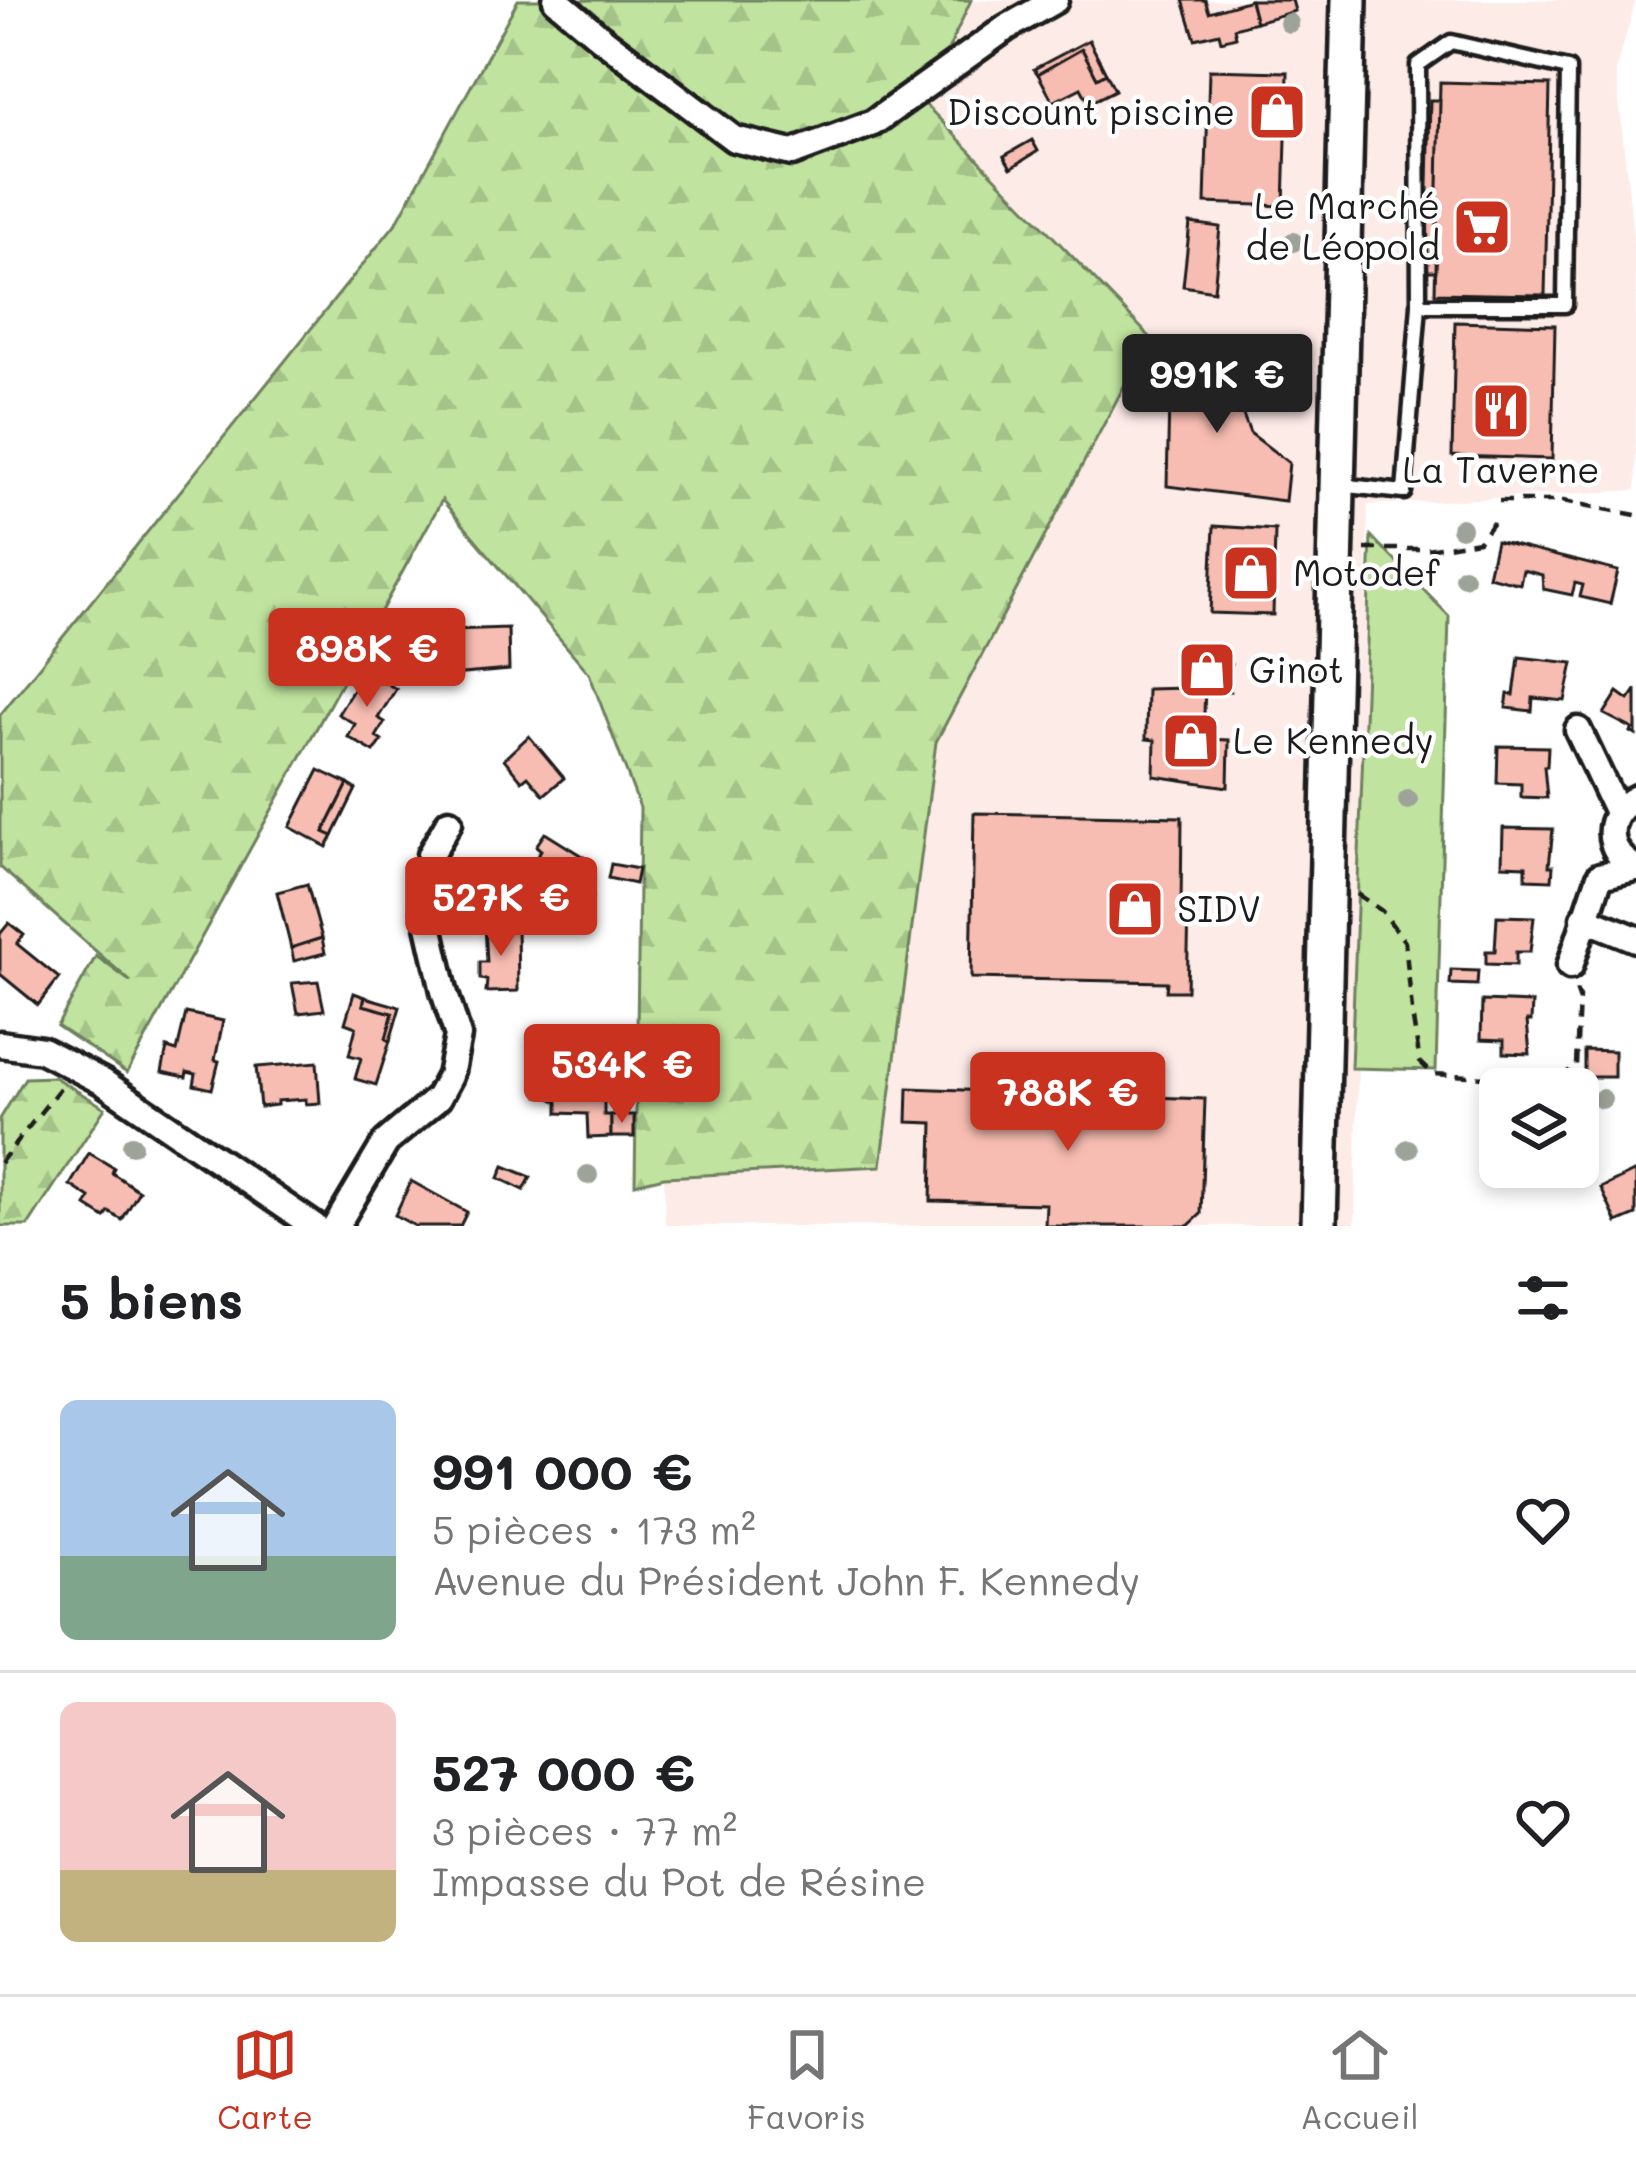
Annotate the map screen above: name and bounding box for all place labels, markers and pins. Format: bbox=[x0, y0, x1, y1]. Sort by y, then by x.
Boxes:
shop icon: Discount piscine bbox=[1246, 81, 1308, 143]
place label: Discount piscine bbox=[947, 87, 1235, 134]
place label: Le Marché de Léopold bbox=[1245, 181, 1440, 269]
supermarket icon: Le Marché de Léopold bbox=[1451, 196, 1513, 258]
pin: 991K € bbox=[1119, 334, 1315, 436]
restaurant icon: La Taverne bbox=[1470, 380, 1532, 442]
place label: La Taverne bbox=[1403, 445, 1600, 492]
shop icon: Motodef bbox=[1220, 542, 1282, 604]
place label: Motodef bbox=[1293, 548, 1440, 595]
pin: 898K € bbox=[269, 608, 465, 710]
shop icon: Ginot bbox=[1176, 639, 1238, 701]
place label: Ginot bbox=[1249, 645, 1344, 692]
shop icon: Le Kennedy bbox=[1160, 710, 1222, 772]
place label: Le Kennedy bbox=[1233, 716, 1434, 764]
pin: 527K € bbox=[403, 857, 599, 959]
shop icon: SIDV bbox=[1104, 878, 1166, 940]
place label: SIDV bbox=[1177, 884, 1261, 931]
pin: 534K € bbox=[524, 1024, 720, 1126]
pin: 788K € bbox=[970, 1052, 1166, 1154]

